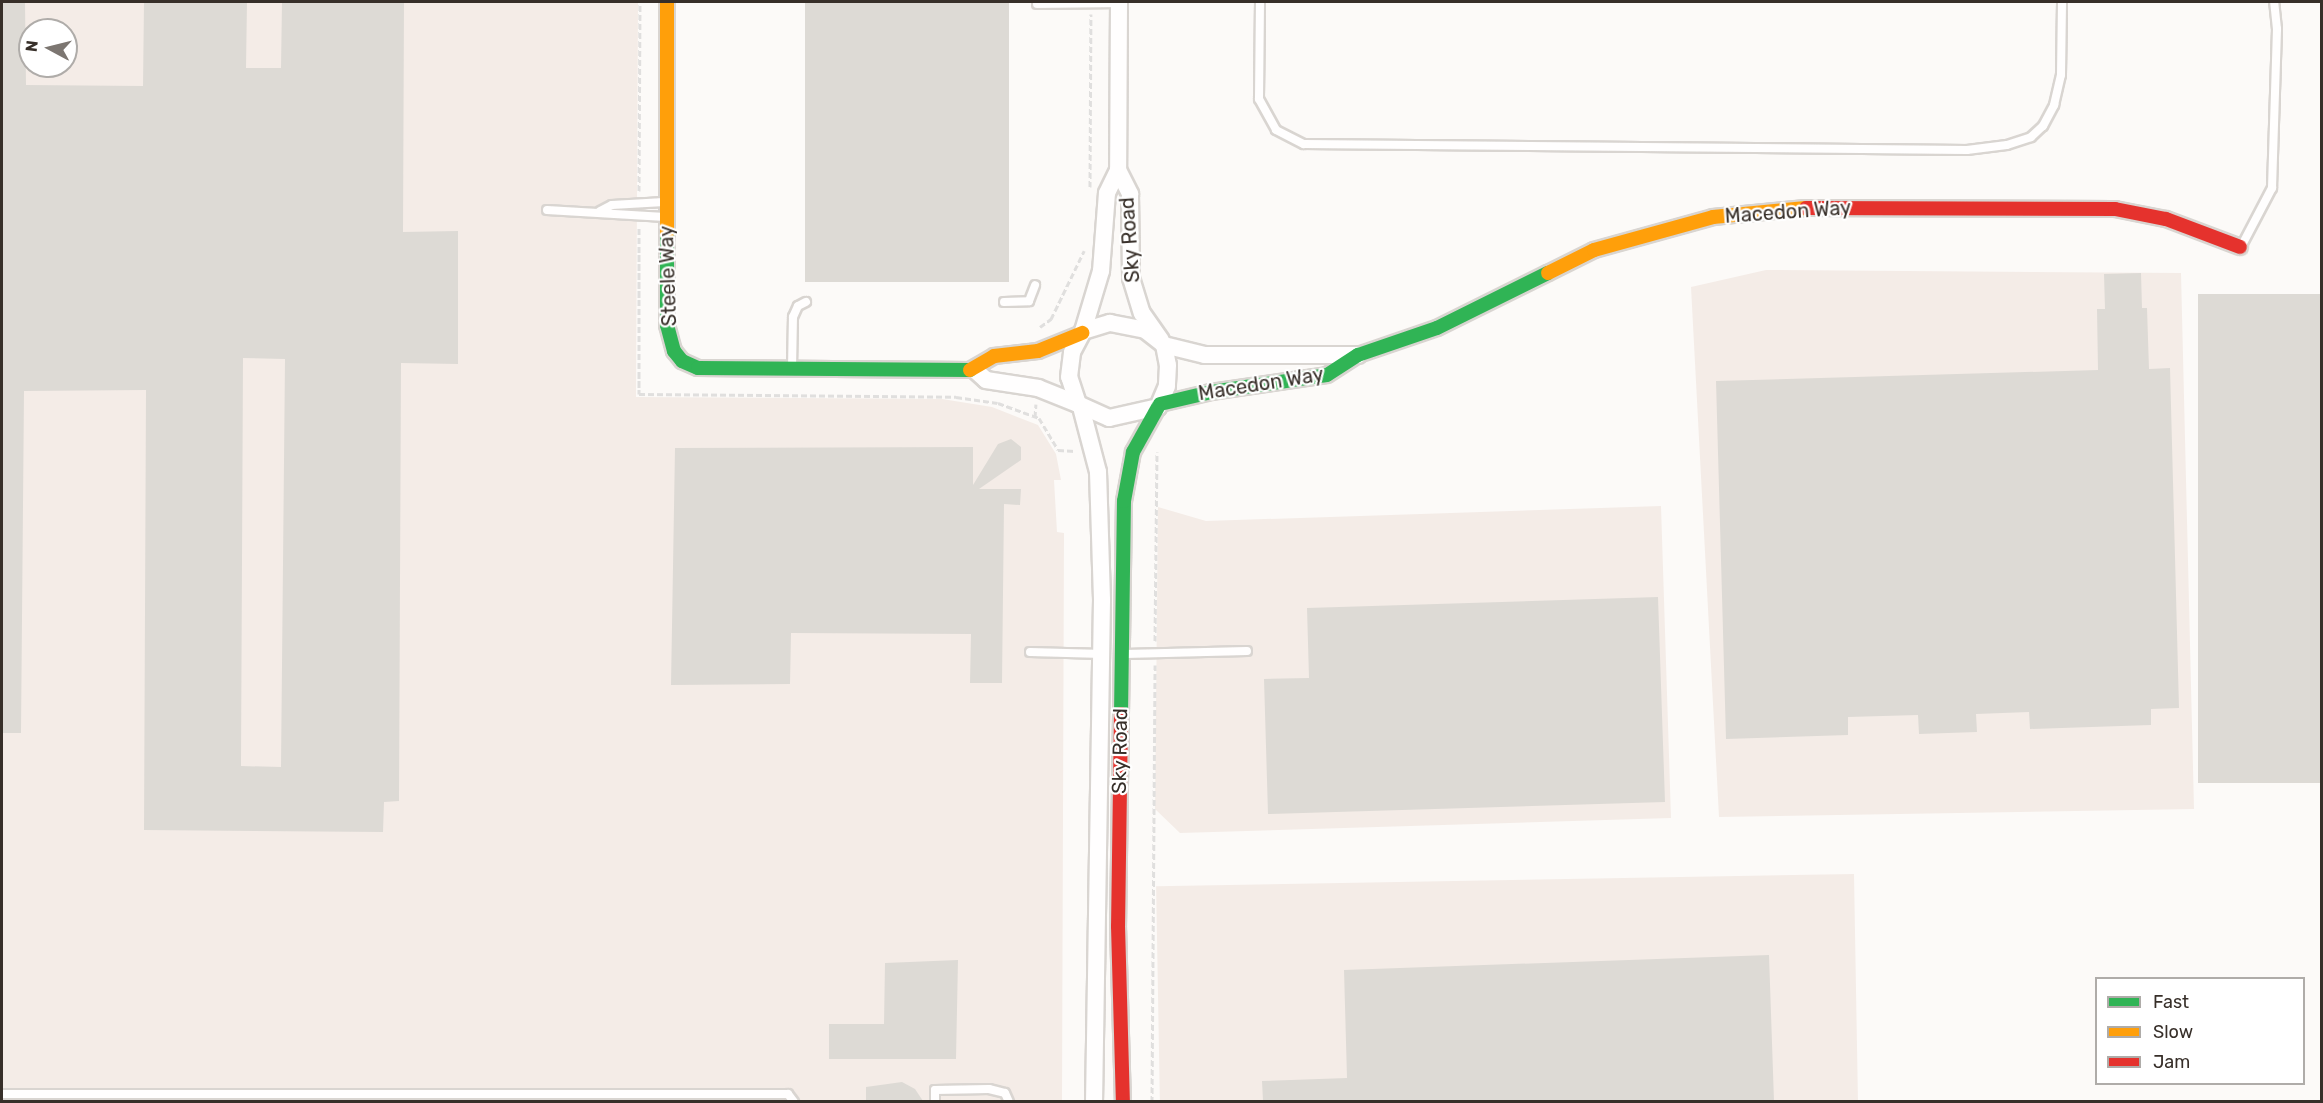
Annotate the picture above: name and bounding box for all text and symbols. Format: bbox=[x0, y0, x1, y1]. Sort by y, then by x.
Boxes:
north arrow bbox=[18, 18, 78, 78]
text: N bbox=[21, 39, 42, 53]
street label: Sky Road bbox=[1115, 196, 1145, 284]
street label: Macedon Way bbox=[1724, 196, 1852, 228]
street label: Steele Way bbox=[654, 225, 682, 327]
street label: Macedon Way bbox=[1196, 362, 1326, 406]
street label: Sky Road bbox=[1107, 708, 1133, 794]
legend bbox=[2095, 977, 2305, 1085]
text: Fast bbox=[2153, 991, 2189, 1013]
text: Slow bbox=[2153, 1021, 2193, 1043]
text: Jam bbox=[2153, 1051, 2190, 1073]

